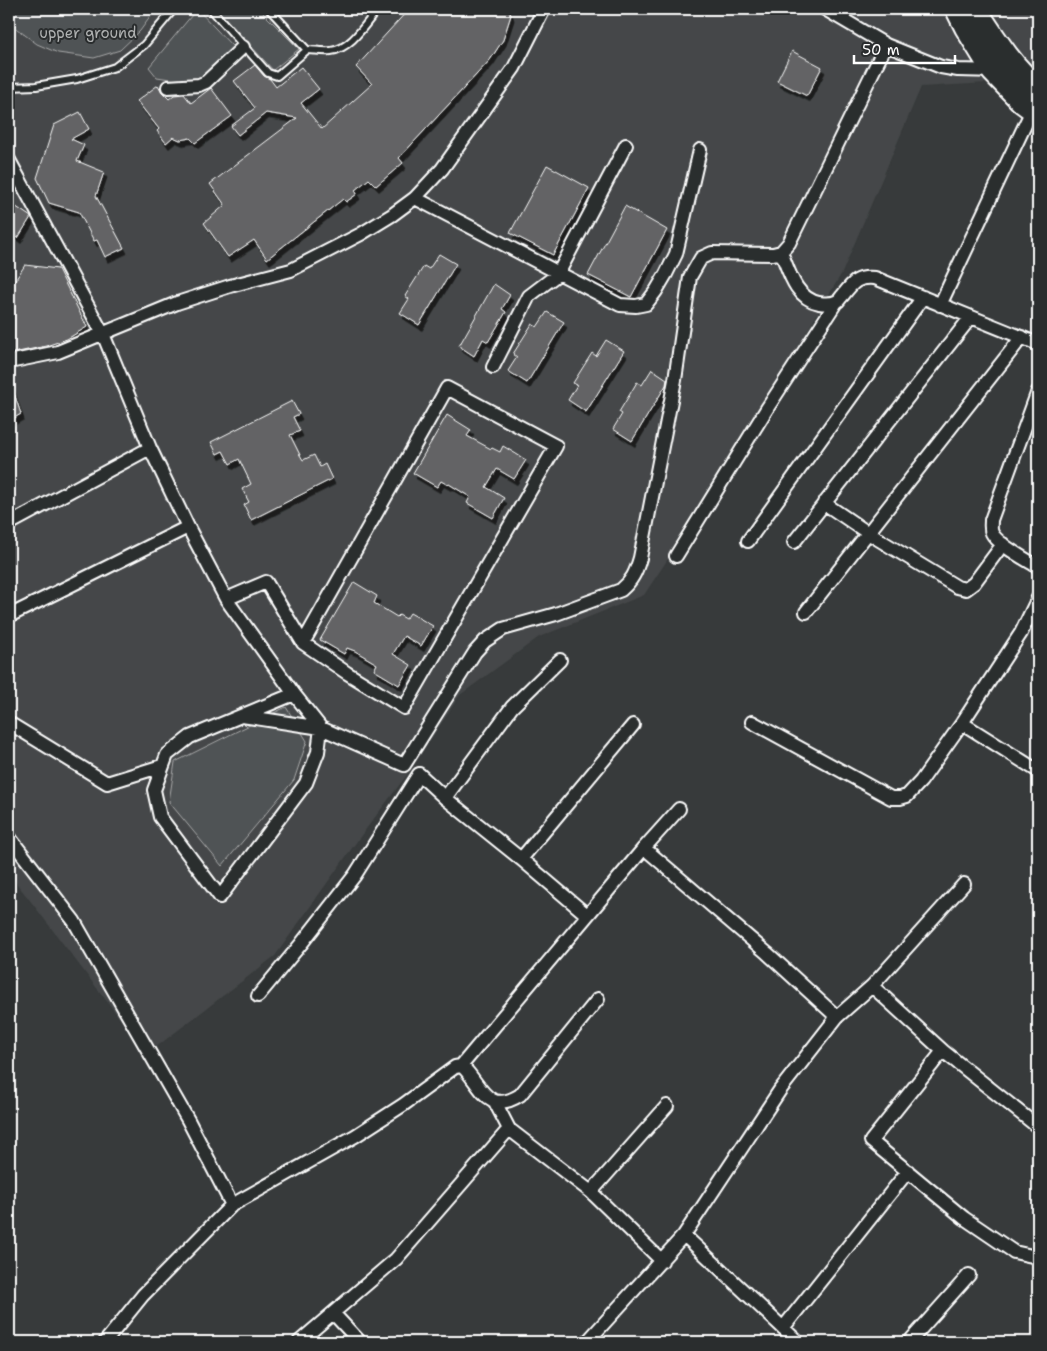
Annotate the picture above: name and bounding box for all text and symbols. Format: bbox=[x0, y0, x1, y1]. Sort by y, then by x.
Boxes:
park label: upper ground bbox=[39, 23, 137, 43]
scale bar bbox=[854, 32, 956, 64]
text: 50 m bbox=[862, 40, 900, 60]

